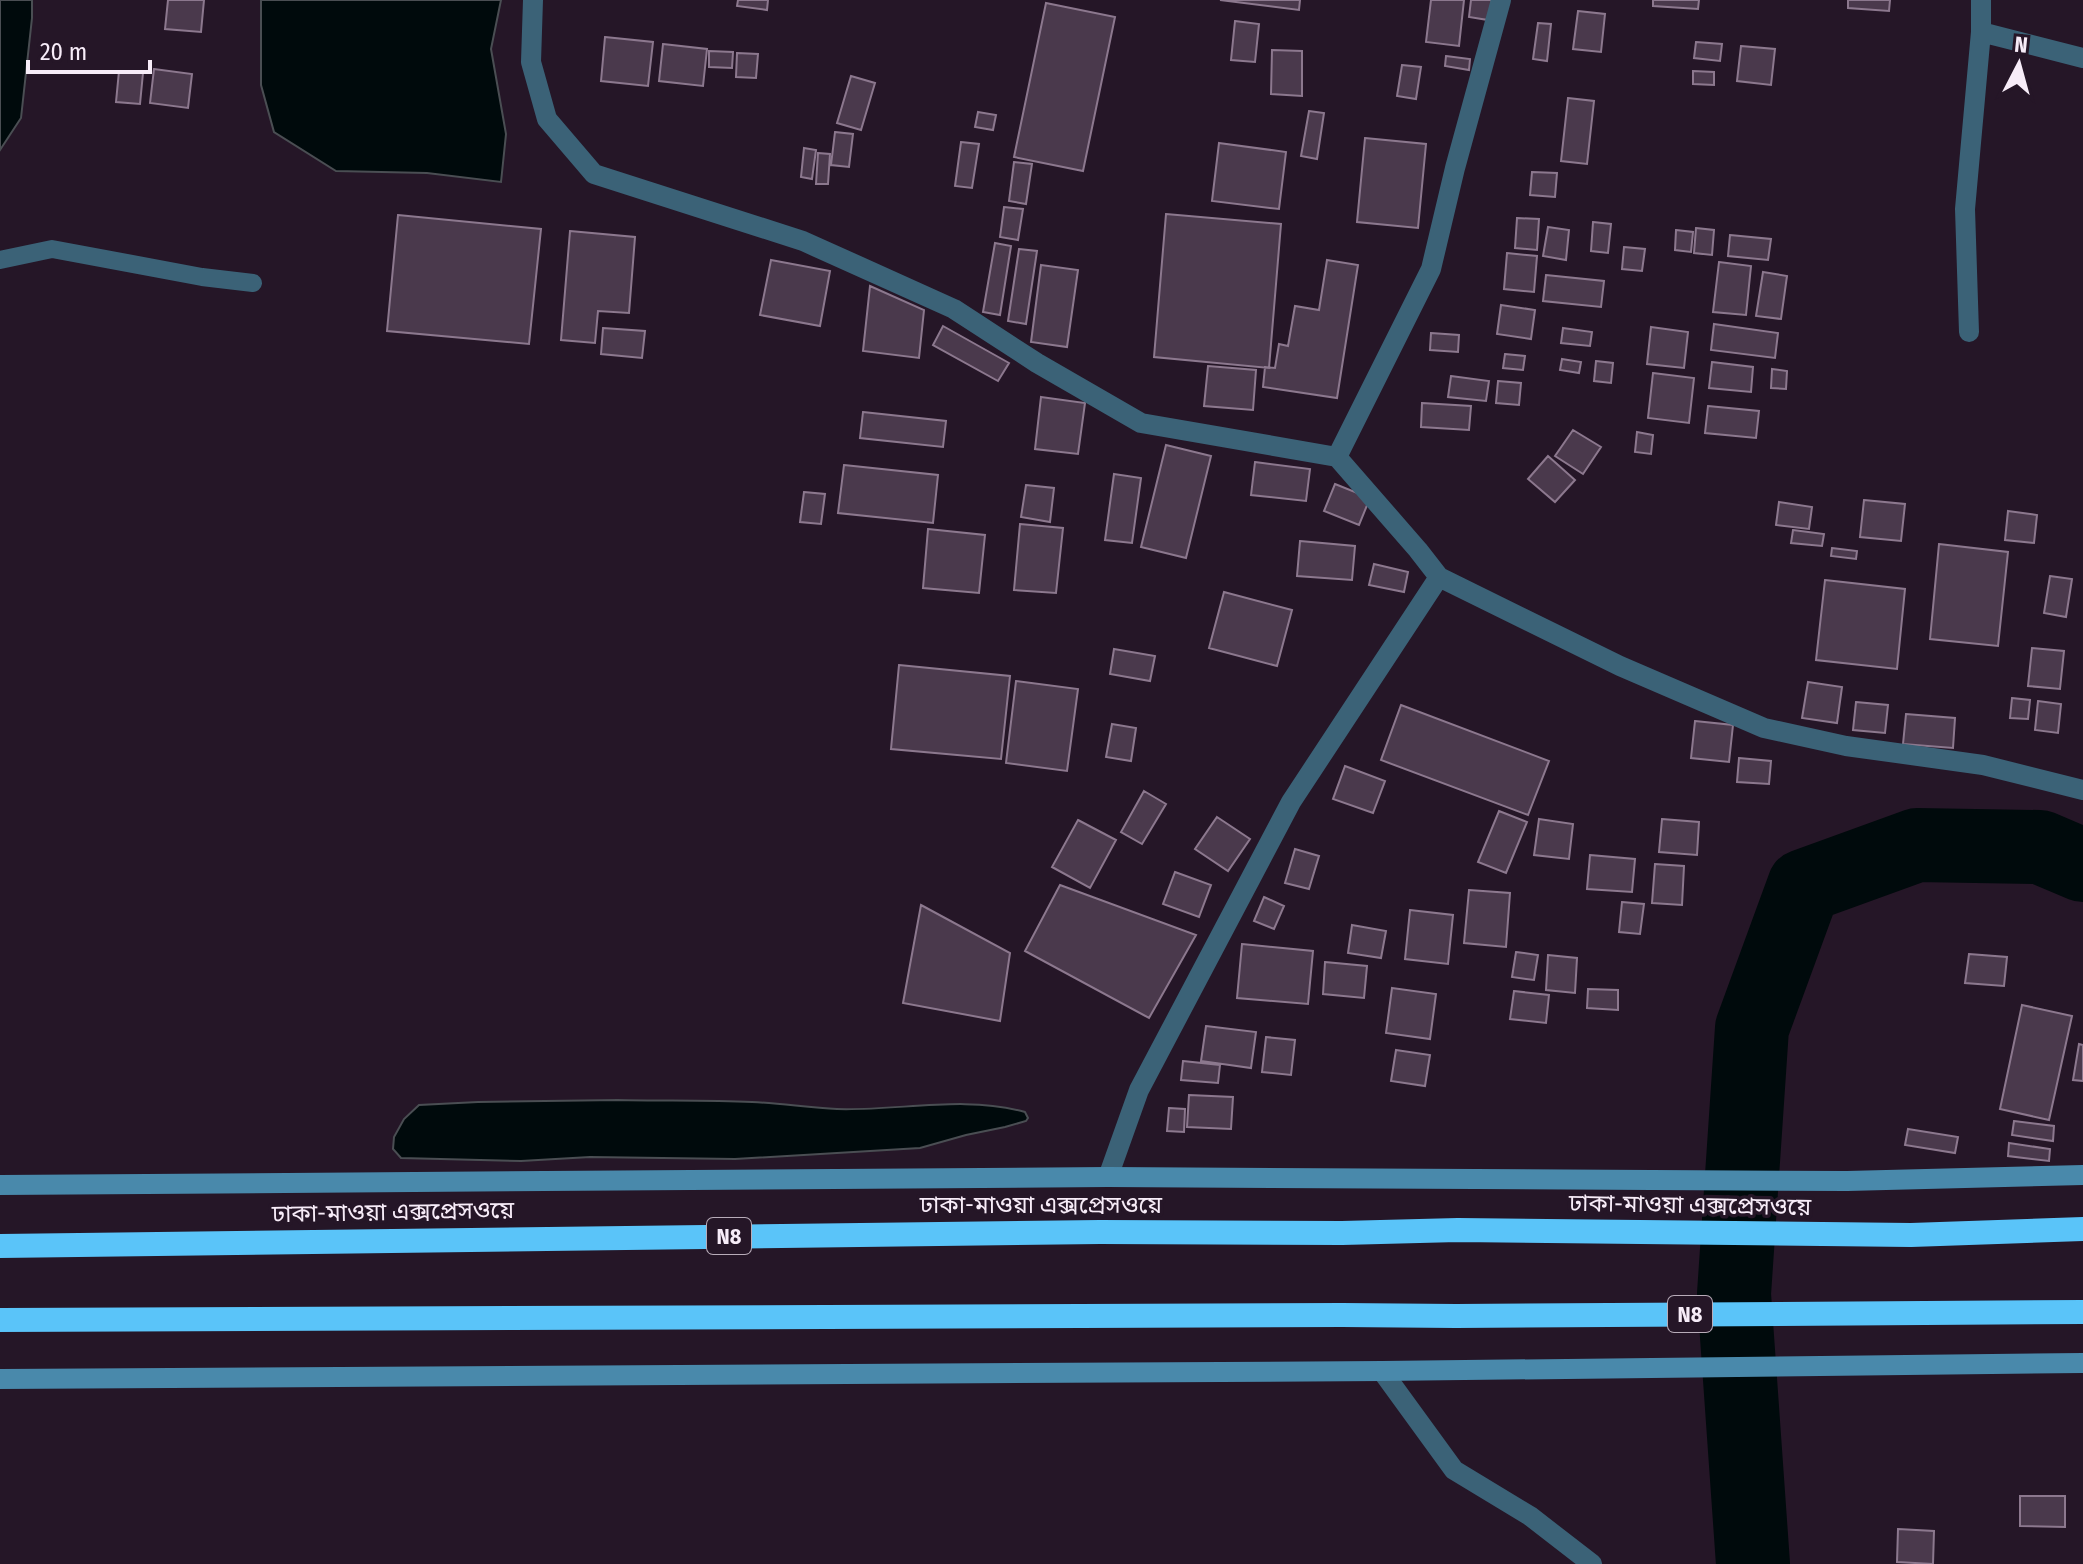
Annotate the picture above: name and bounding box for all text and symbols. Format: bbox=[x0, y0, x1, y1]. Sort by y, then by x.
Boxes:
scale bar bbox=[28, 24, 150, 74]
north arrow bbox=[1979, 24, 2059, 104]
text: N bbox=[2013, 30, 2029, 59]
text: 20 m bbox=[40, 38, 87, 66]
street label: ঢাকা-মাওয়া এক্সপ্রেসওয়ে bbox=[1568, 1189, 1812, 1221]
street label: ঢাকা-মাওয়া এক্সপ্রেসওয়ে bbox=[919, 1191, 1163, 1219]
street label: ঢাকা-মাওয়া এক্সপ্রেসওয়ে bbox=[271, 1196, 515, 1228]
road number: N8 bbox=[707, 1218, 751, 1254]
road number: N8 bbox=[1668, 1296, 1712, 1332]

